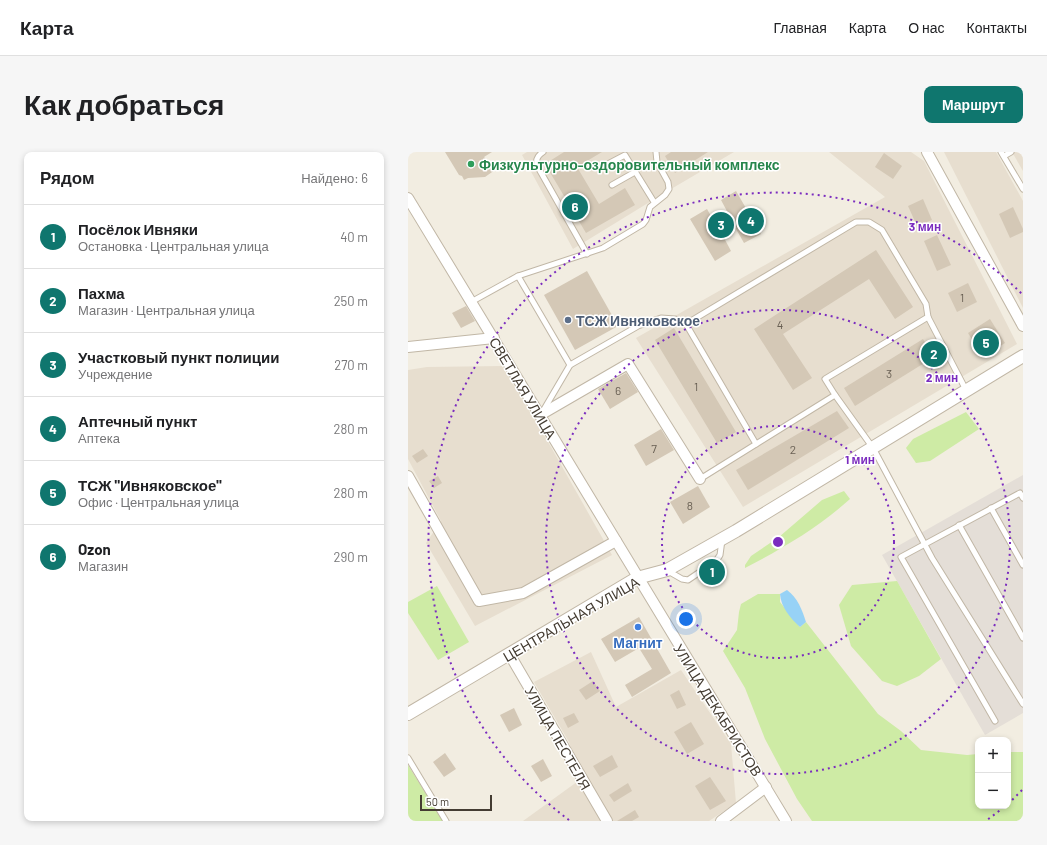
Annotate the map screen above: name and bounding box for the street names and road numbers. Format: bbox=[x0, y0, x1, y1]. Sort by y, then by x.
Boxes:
street label: СВЕТЛАЯ УЛИЦА bbox=[486, 334, 560, 443]
street label: ЦЕНТРАЛЬНАЯ УЛИЦА bbox=[500, 573, 643, 665]
street label: УЛИЦА ДЕКАБРИСТОВ bbox=[670, 641, 766, 779]
street label: УЛИЦА ПЕСТЕЛЯ bbox=[522, 683, 594, 793]

